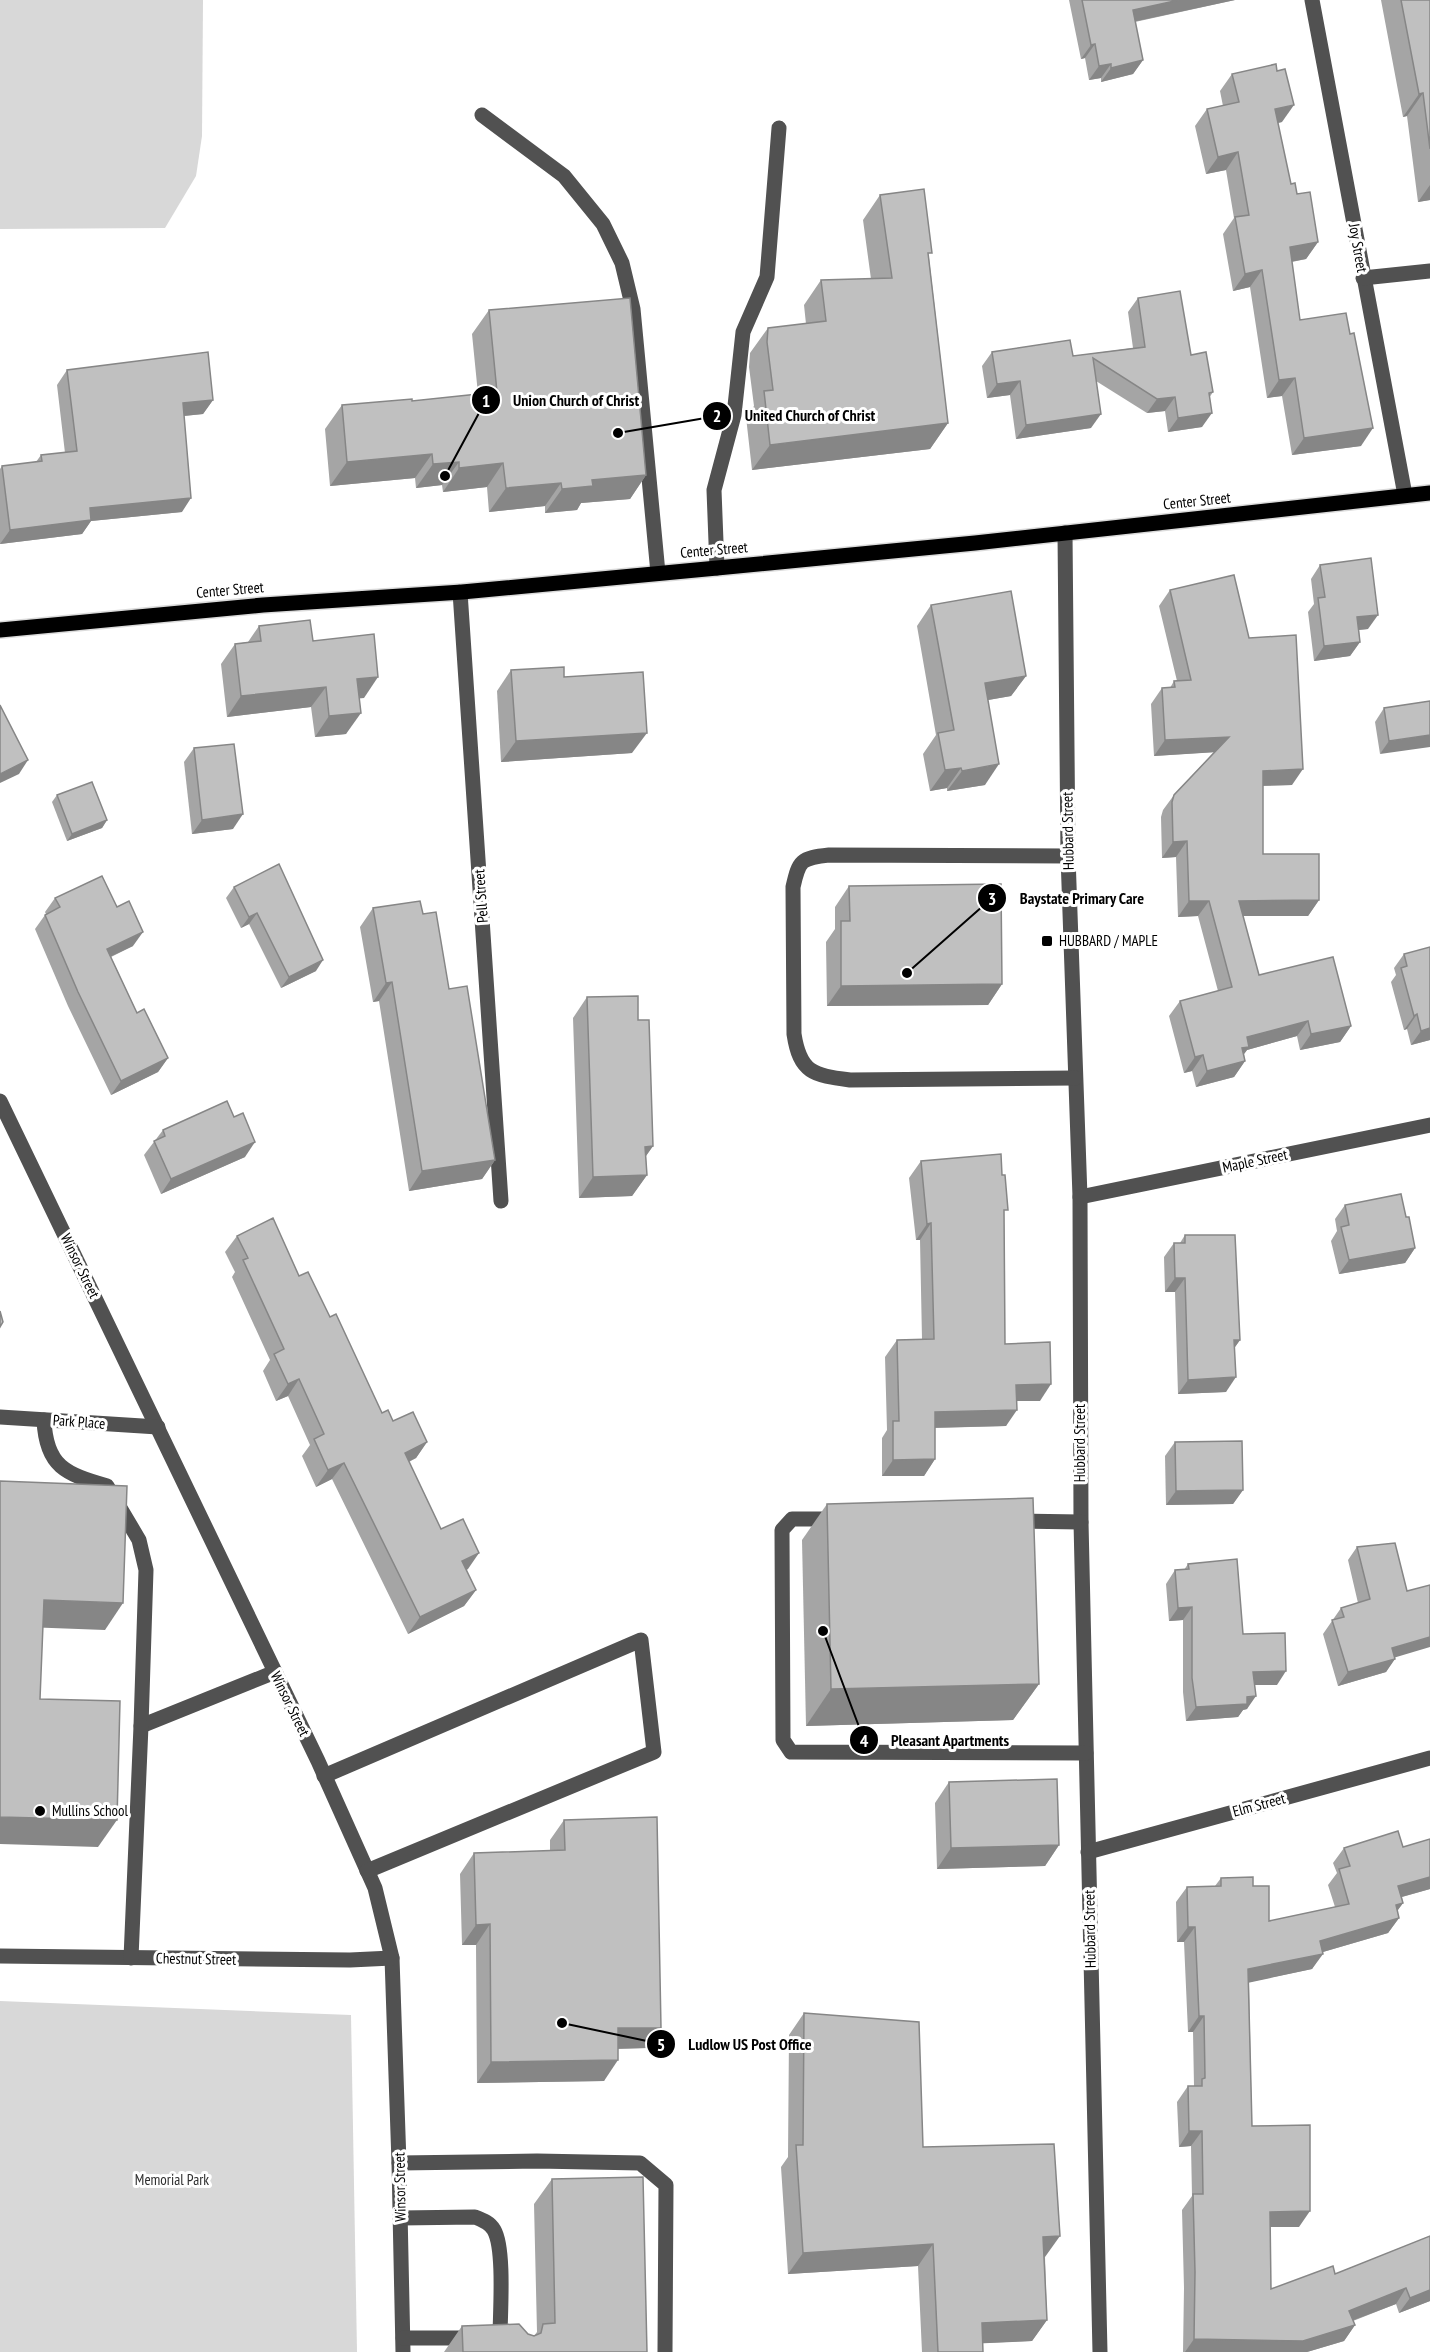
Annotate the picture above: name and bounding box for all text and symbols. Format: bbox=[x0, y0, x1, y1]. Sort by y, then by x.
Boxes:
street label: Joy Street bbox=[1345, 221, 1372, 274]
callout: Union Church of Christ bbox=[471, 383, 652, 417]
text: 1 bbox=[482, 389, 490, 412]
text: Union Church of Christ bbox=[513, 390, 639, 410]
callout: United Church of Christ bbox=[702, 399, 887, 433]
text: 2 bbox=[713, 404, 721, 427]
text: United Church of Christ bbox=[745, 405, 876, 425]
street label: Center Street bbox=[1162, 488, 1232, 513]
street label: Center Street bbox=[679, 537, 749, 562]
street label: Center Street bbox=[195, 577, 265, 602]
street label: Hubbard Street bbox=[1057, 792, 1078, 870]
street label: Pell Street bbox=[469, 869, 492, 924]
callout: Baystate Primary Care bbox=[977, 881, 1156, 915]
text: 3 bbox=[988, 887, 996, 910]
text: Baystate Primary Care bbox=[1020, 888, 1144, 908]
place label: HUBBARD / MAPLE bbox=[1059, 931, 1158, 950]
marker: HUBBARD / MAPLE bbox=[1040, 934, 1054, 948]
street label: Maple Street bbox=[1221, 1144, 1289, 1177]
street label: Winsor Street bbox=[57, 1230, 104, 1301]
street label: Hubbard Street bbox=[1070, 1404, 1089, 1482]
street label: Park Place bbox=[52, 1410, 106, 1433]
street label: Winsor Street bbox=[267, 1668, 314, 1739]
callout: Pleasant Apartments bbox=[849, 1723, 1022, 1757]
text: 4 bbox=[860, 1729, 869, 1752]
text: Pleasant Apartments bbox=[891, 1730, 1009, 1750]
street label: Elm Street bbox=[1230, 1788, 1287, 1821]
place label: Mullins School bbox=[52, 1801, 128, 1820]
marker: Mullins School bbox=[33, 1804, 47, 1818]
street label: Hubbard Street bbox=[1079, 1890, 1100, 1968]
street label: Chestnut Street bbox=[156, 1948, 236, 1969]
callout: Ludlow US Post Office bbox=[646, 2027, 824, 2061]
text: 5 bbox=[657, 2033, 665, 2056]
text: Ludlow US Post Office bbox=[688, 2034, 812, 2054]
street label: Winsor Street bbox=[389, 2152, 410, 2222]
park label: Memorial Park bbox=[135, 2170, 209, 2189]

